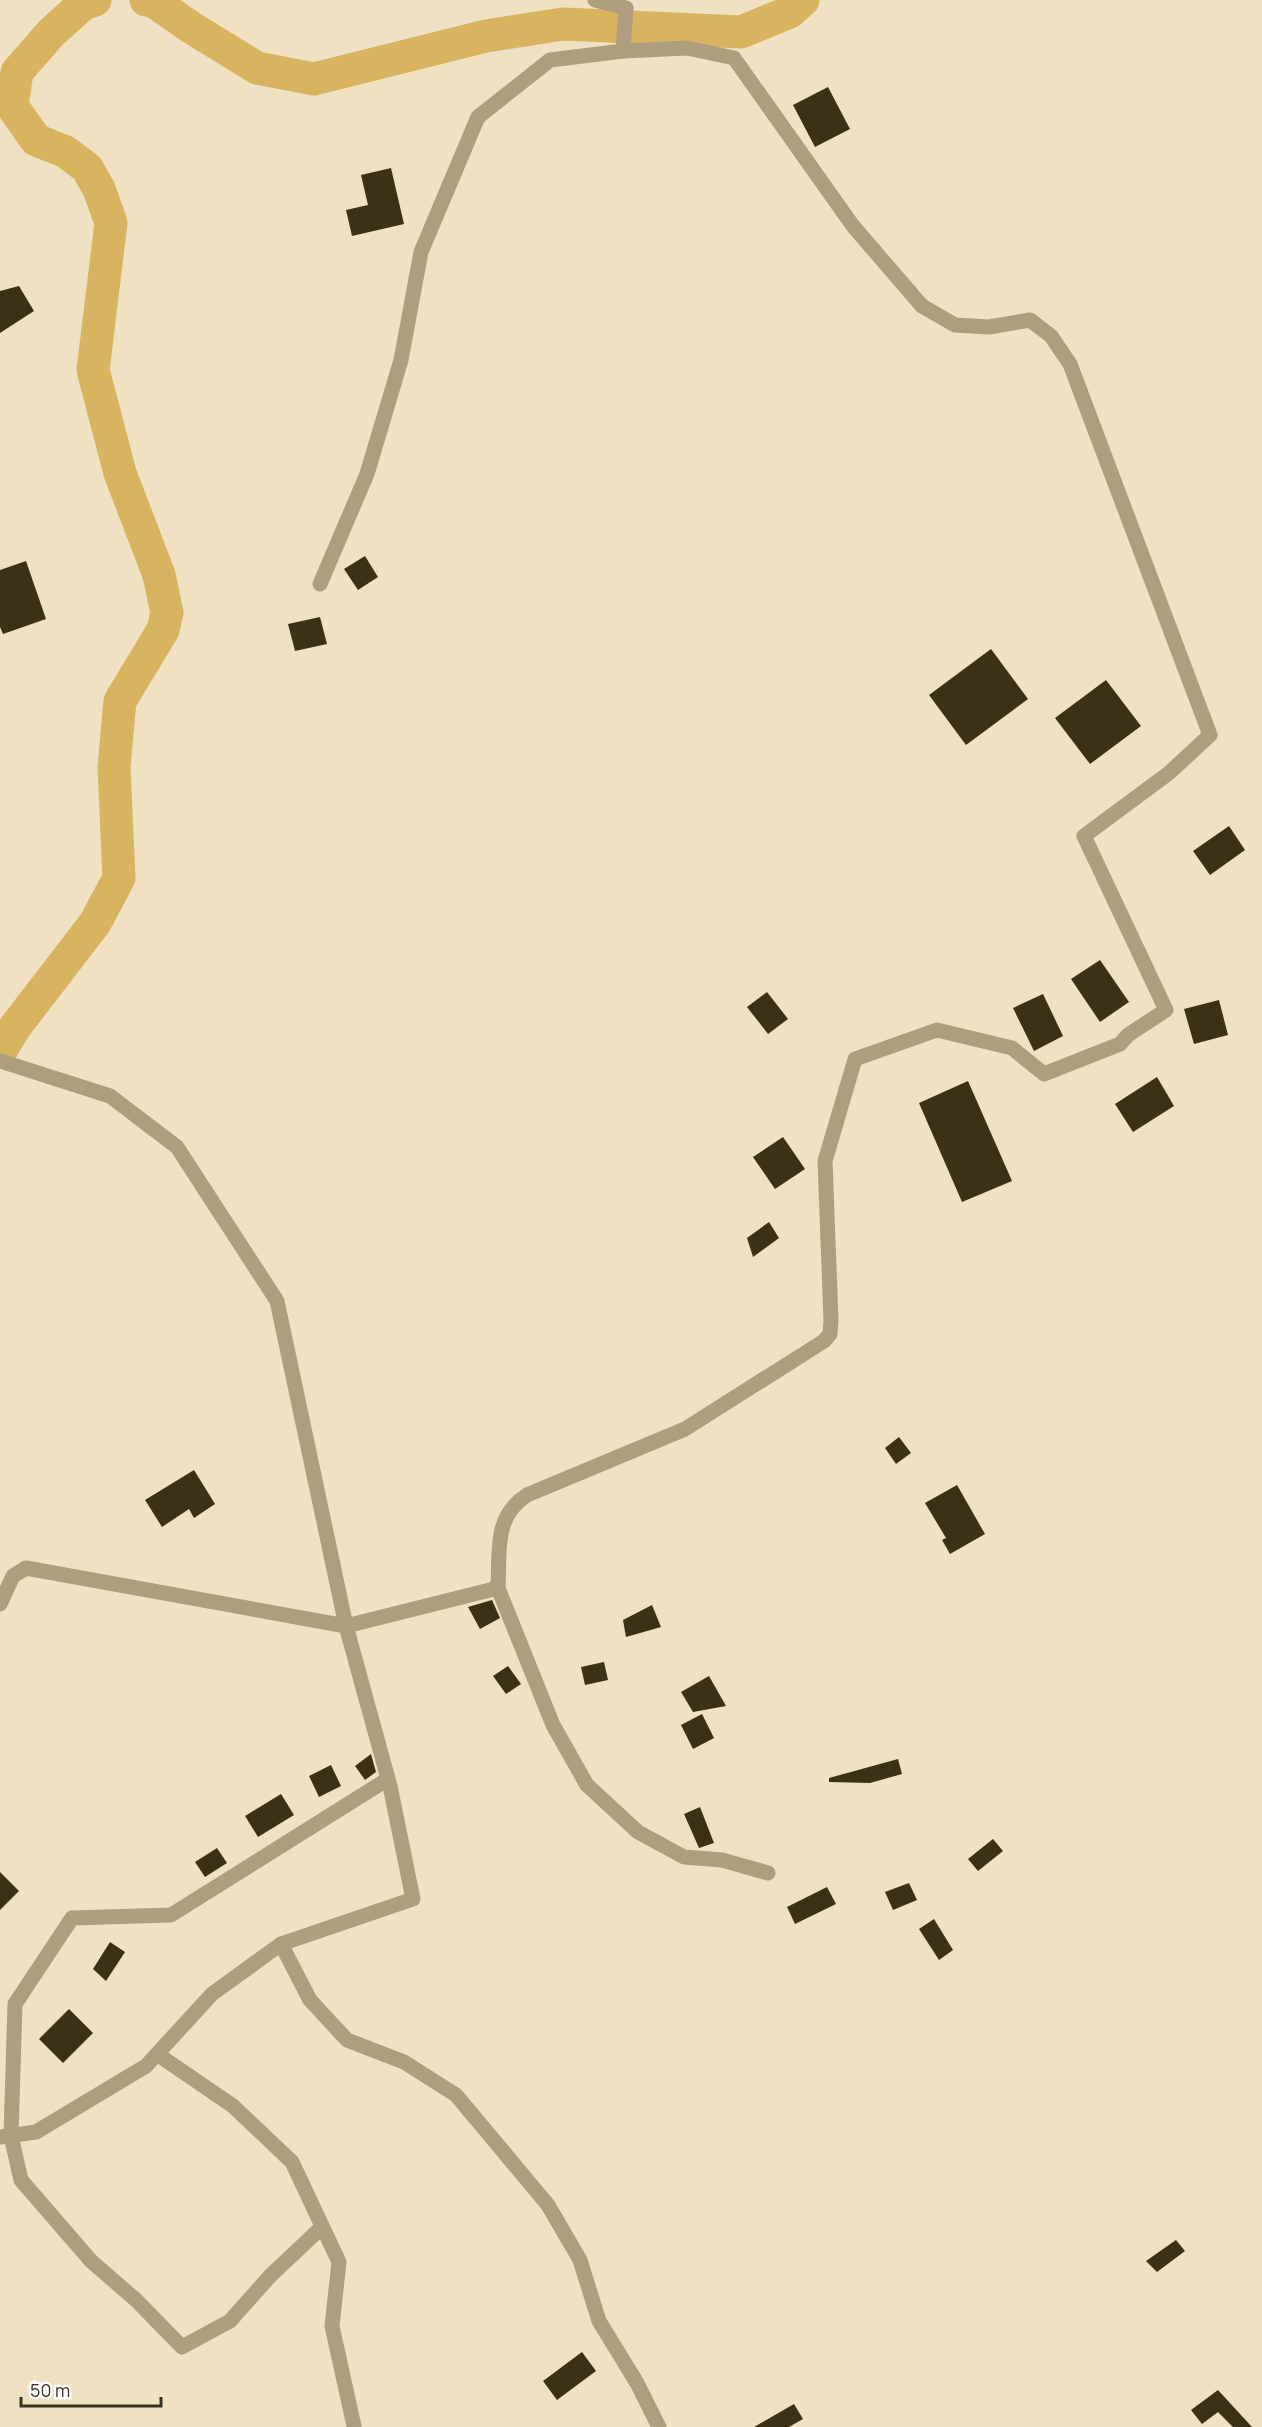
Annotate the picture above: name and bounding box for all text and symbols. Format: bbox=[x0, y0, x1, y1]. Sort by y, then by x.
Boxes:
scale bar bbox=[21, 2370, 160, 2408]
text: 50 m bbox=[30, 2378, 70, 2402]

